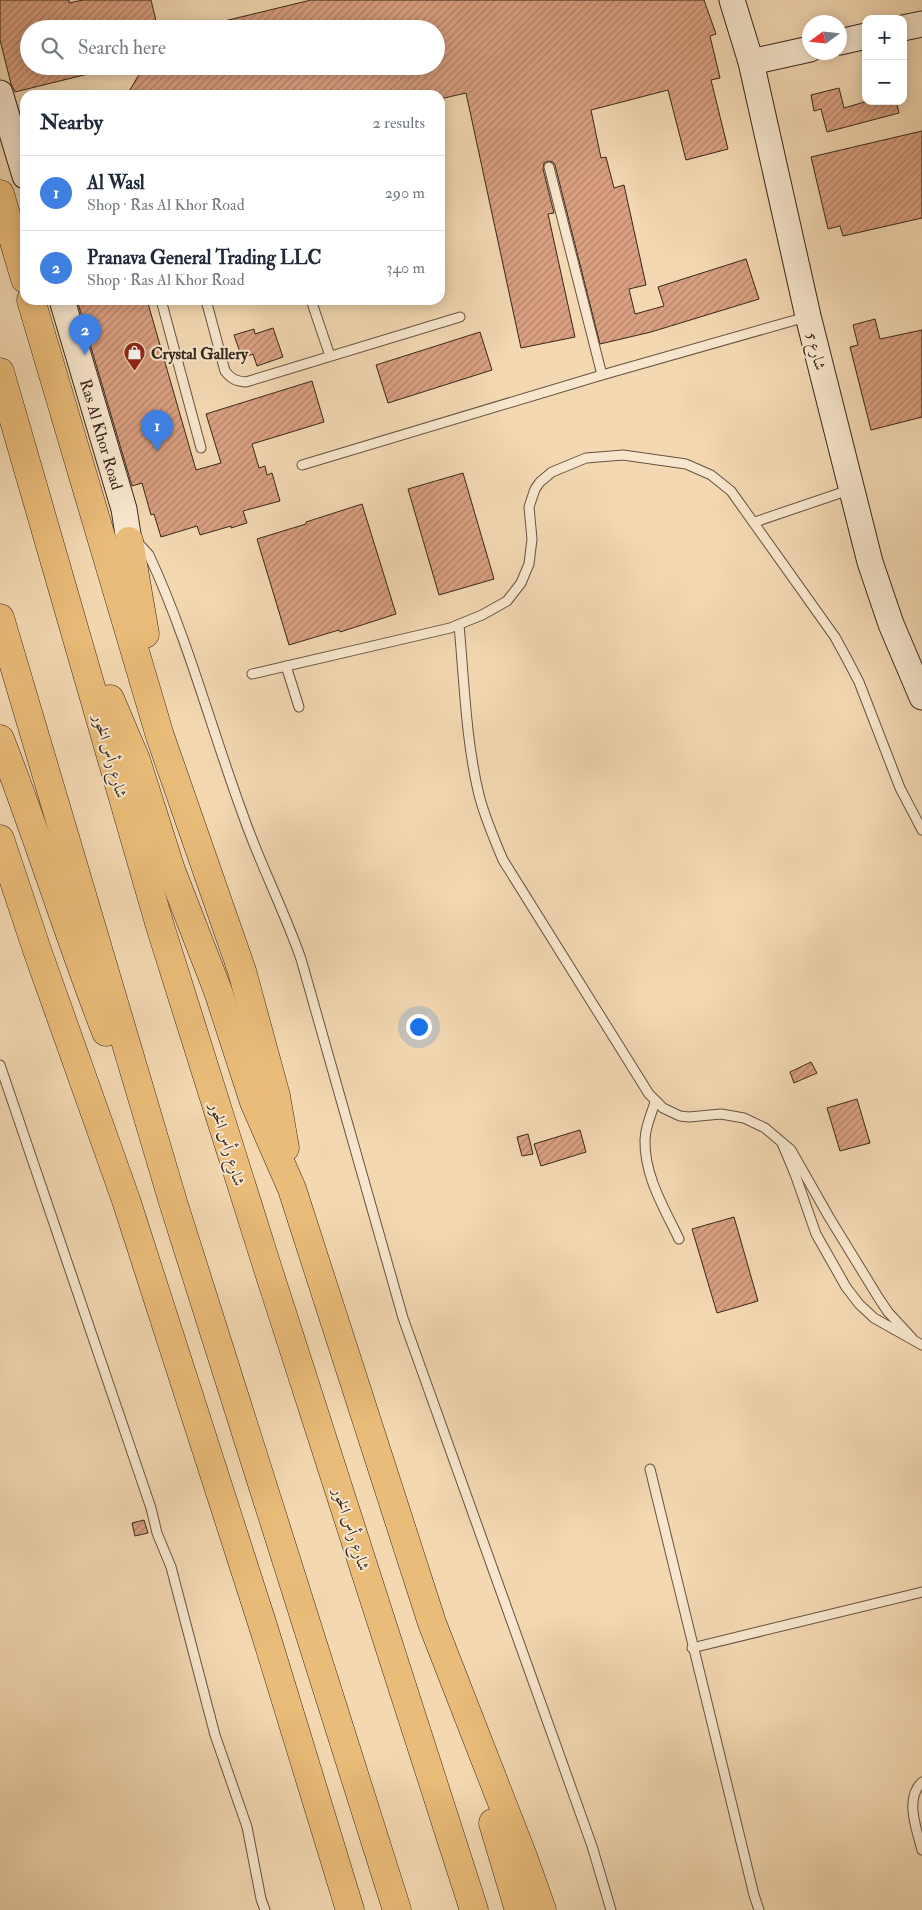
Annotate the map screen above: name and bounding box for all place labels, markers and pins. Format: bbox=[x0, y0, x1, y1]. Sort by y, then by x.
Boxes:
pin: 2 bbox=[69, 314, 101, 355]
shop icon: Crystal Gallery bbox=[123, 341, 147, 372]
place label: Crystal Gallery bbox=[151, 344, 249, 365]
pin: 1 bbox=[141, 410, 173, 451]

